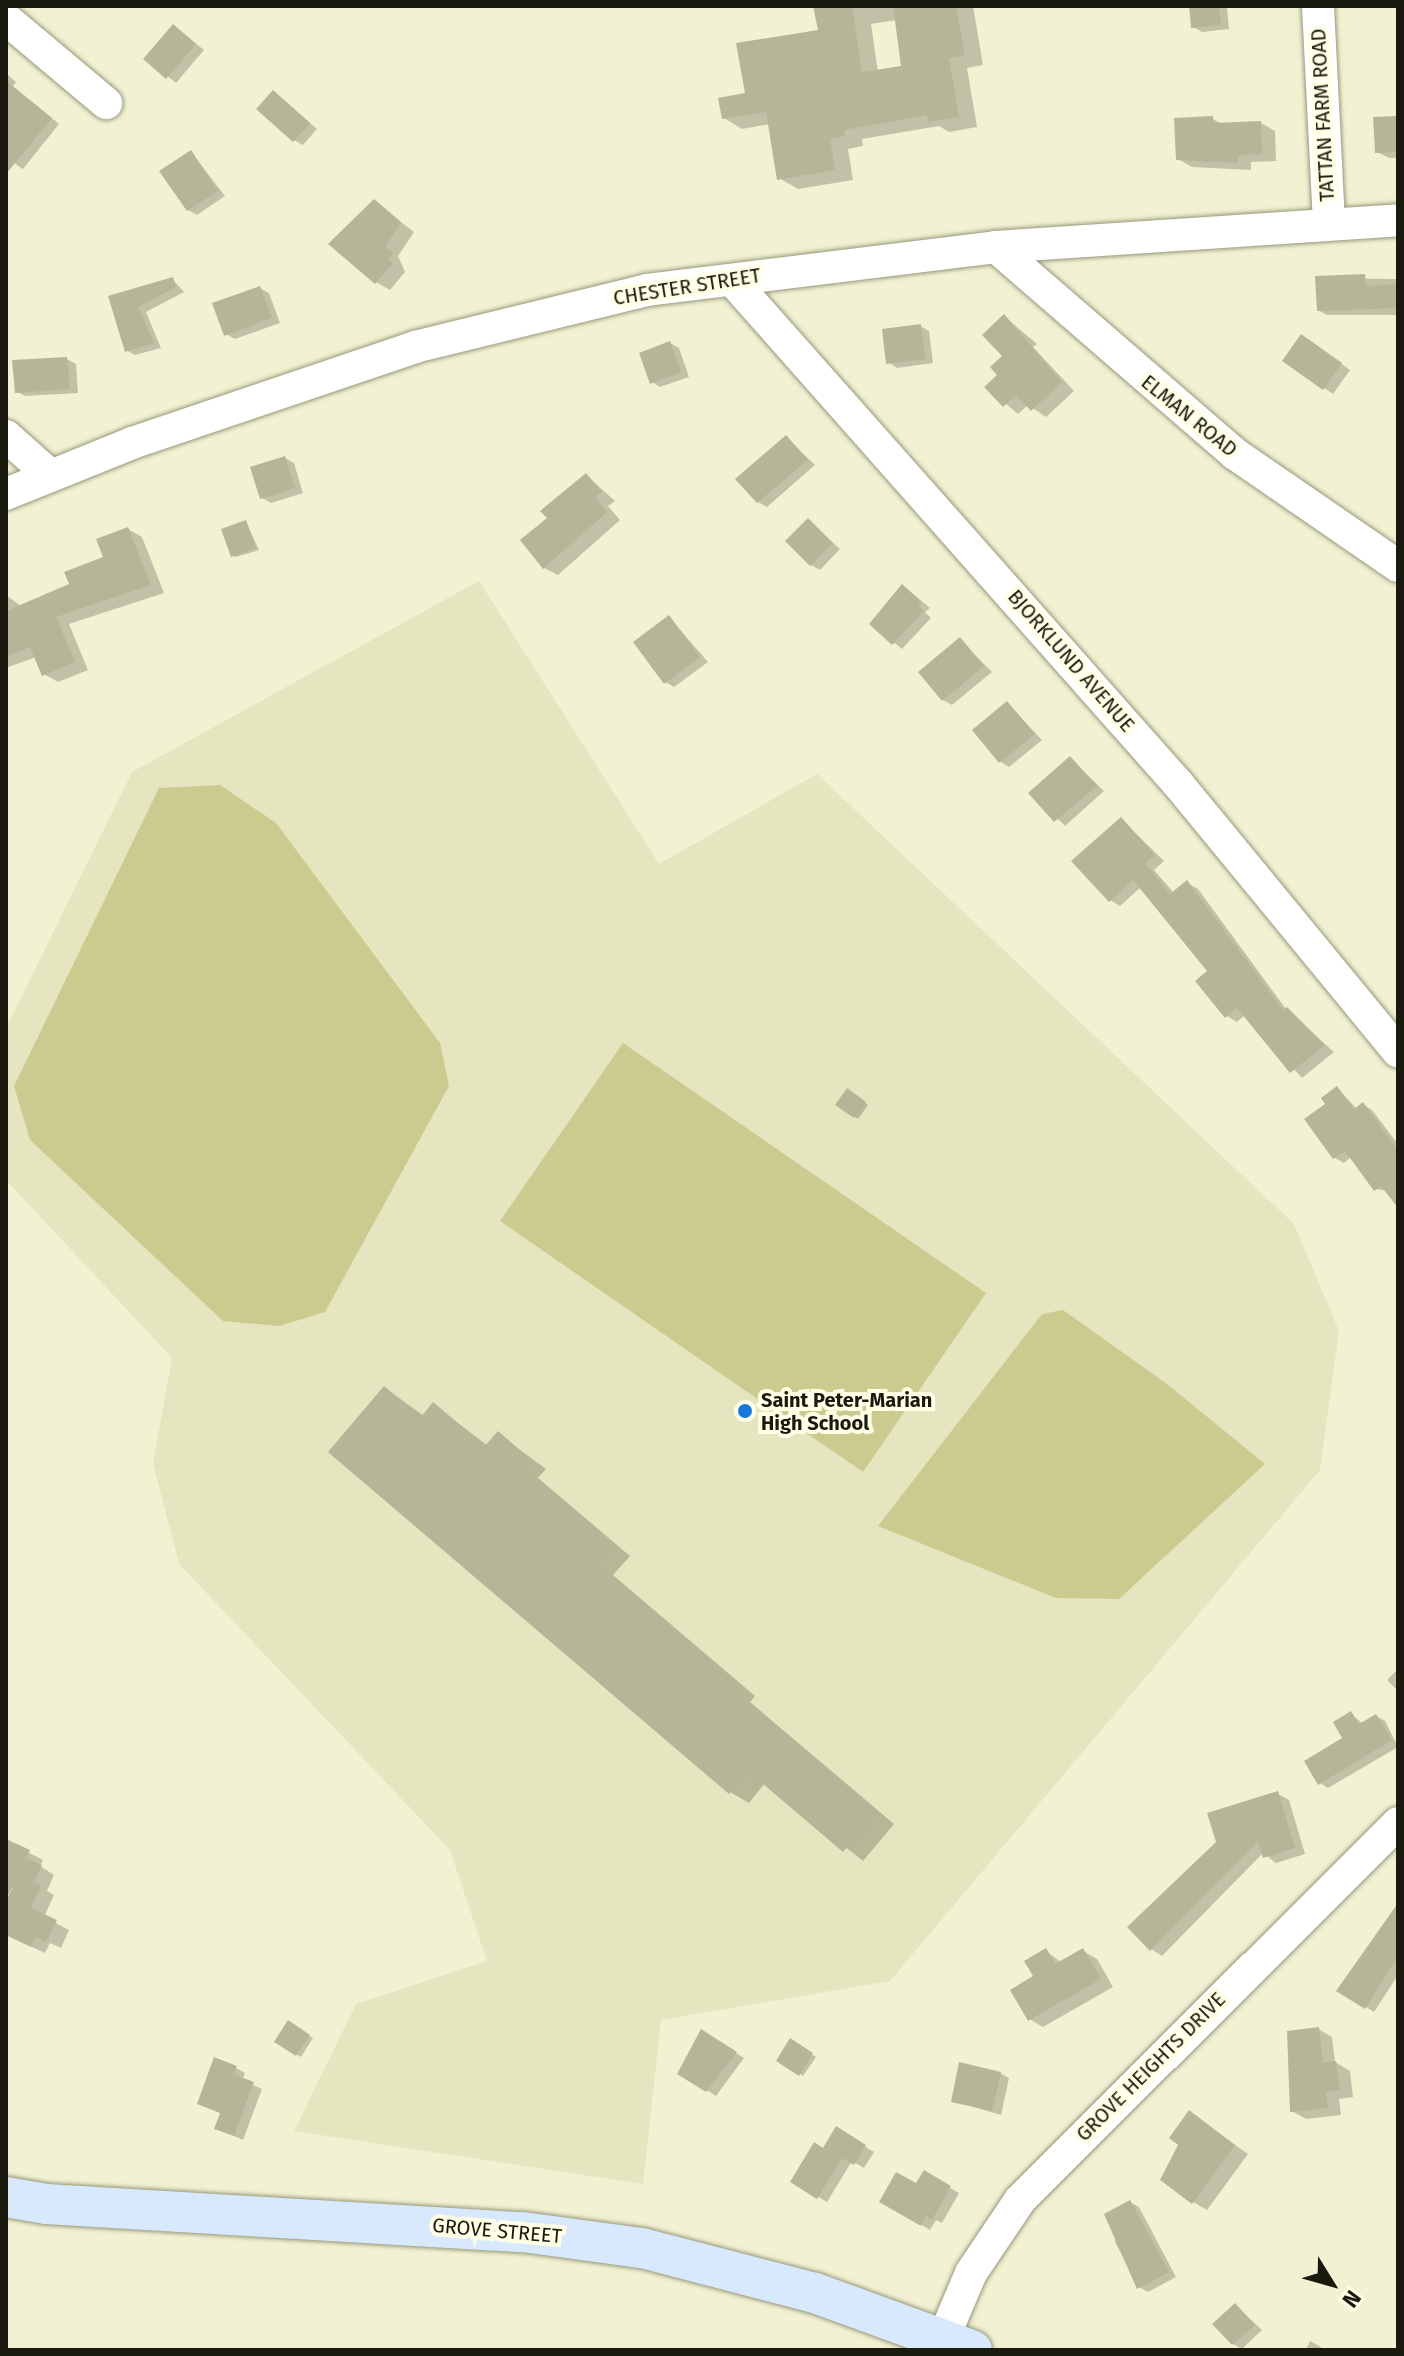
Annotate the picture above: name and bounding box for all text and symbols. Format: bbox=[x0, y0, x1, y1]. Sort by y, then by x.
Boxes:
street label: TATTAN FARM ROAD bbox=[1306, 28, 1340, 202]
street label: CHESTER STREET bbox=[612, 264, 762, 310]
street label: ELMAN ROAD bbox=[1136, 370, 1242, 462]
street label: BJORKLUND AVENUE bbox=[1003, 585, 1139, 737]
place label: Saint Peter-Marian High School bbox=[761, 1388, 932, 1435]
marker: Saint Peter-Marian High School bbox=[736, 1402, 754, 1420]
street label: GROVE HEIGHTS DRIVE bbox=[1072, 1988, 1230, 2146]
street label: GROVE STREET bbox=[431, 2213, 563, 2249]
north arrow bbox=[1292, 2244, 1372, 2324]
text: N bbox=[1336, 2285, 1367, 2313]

